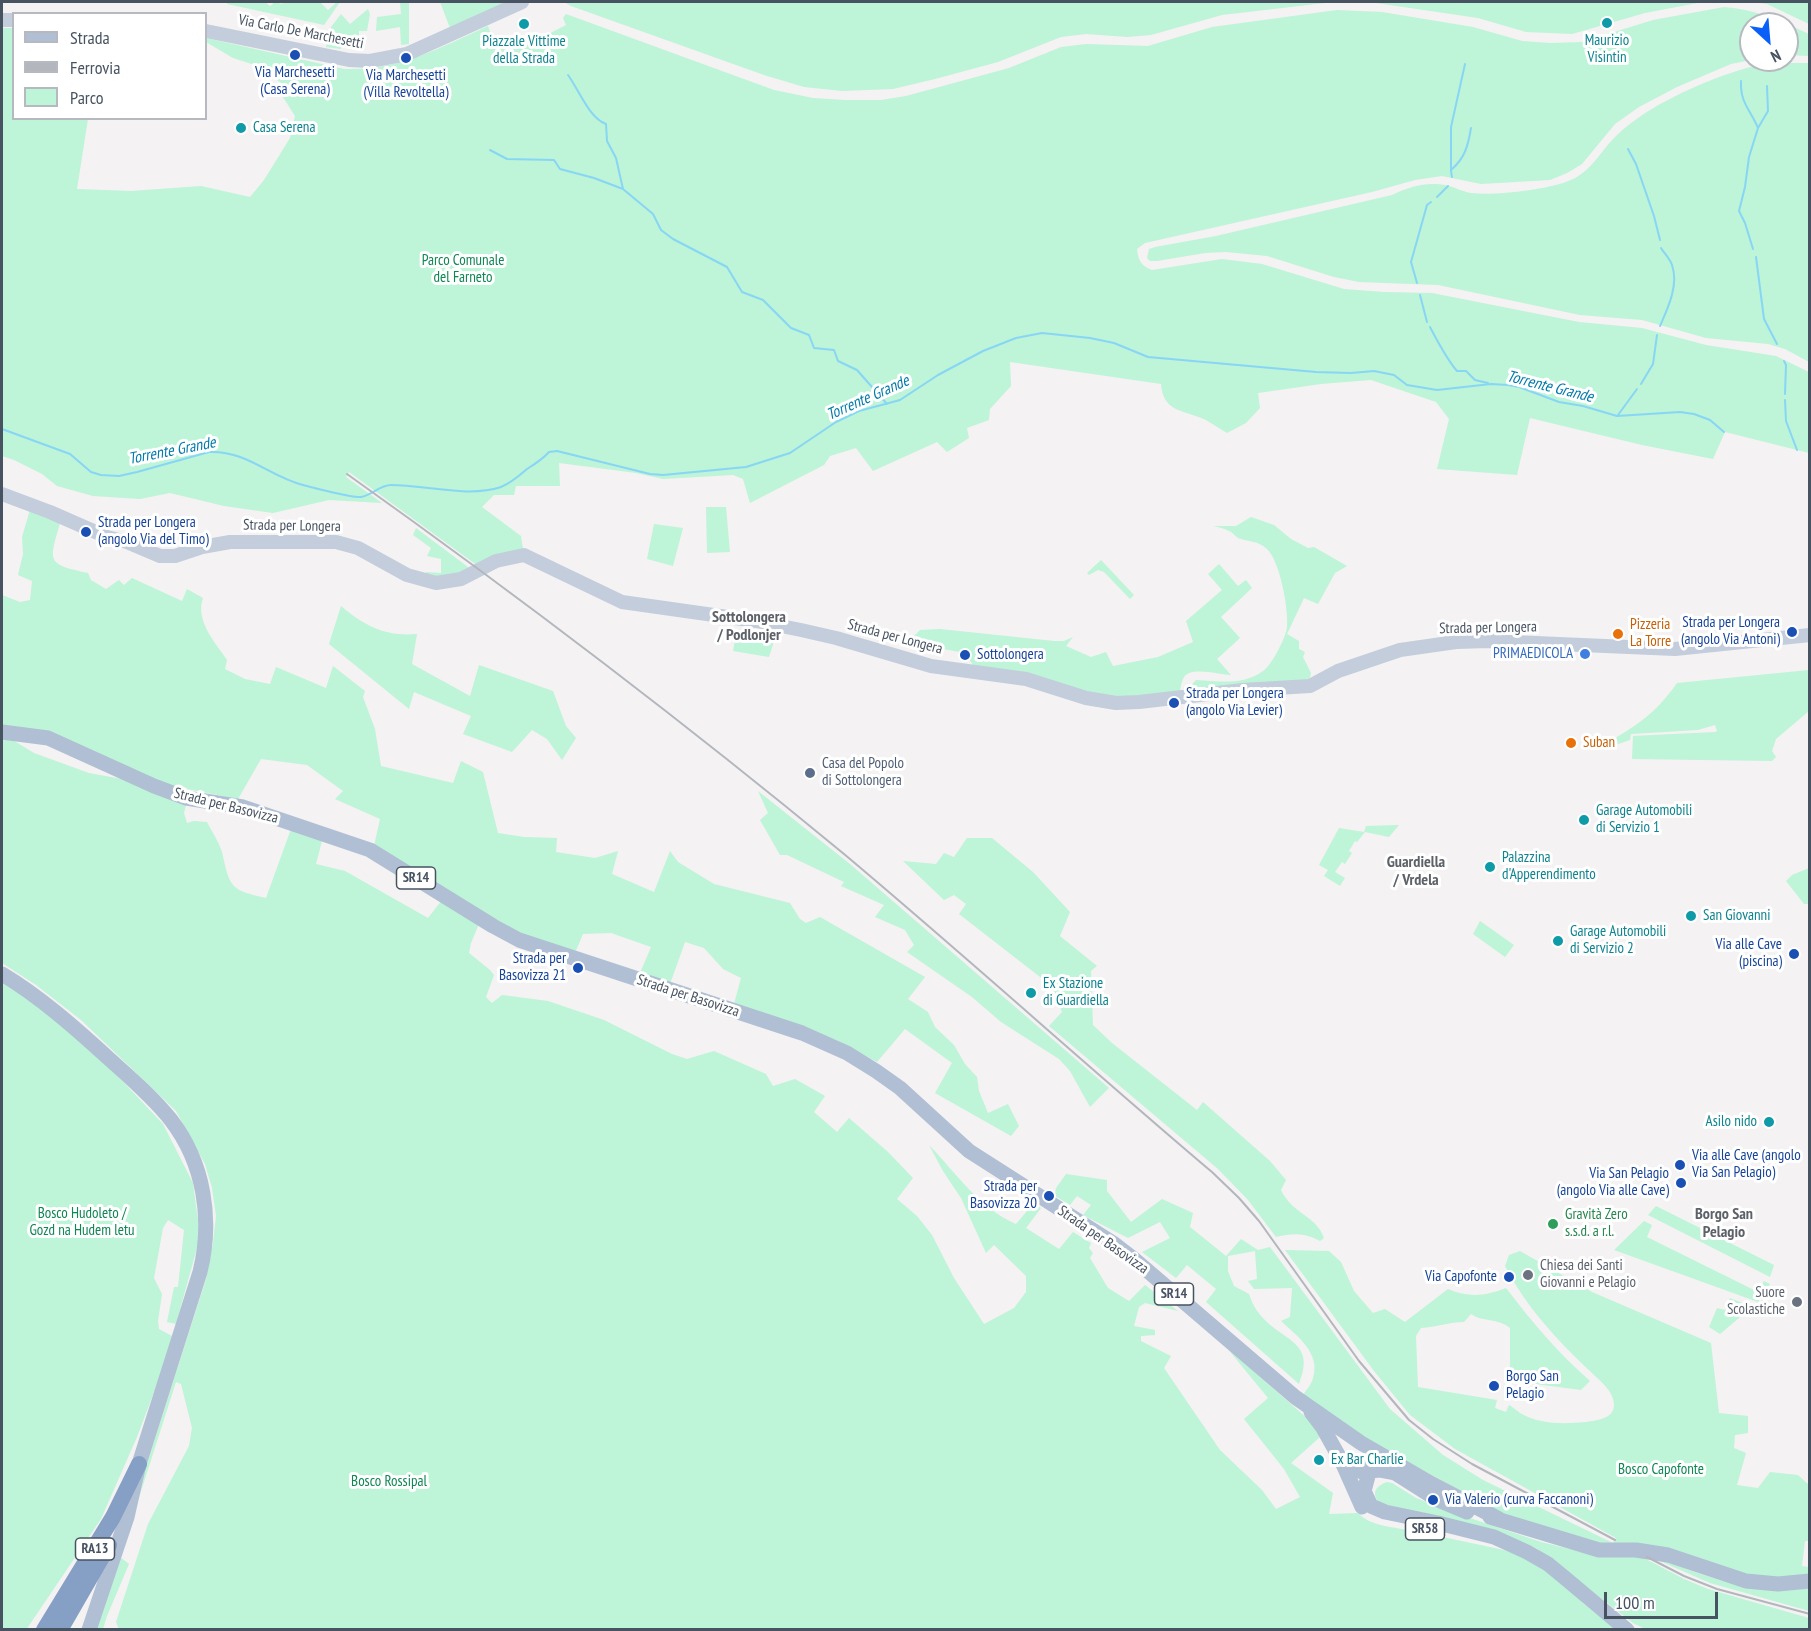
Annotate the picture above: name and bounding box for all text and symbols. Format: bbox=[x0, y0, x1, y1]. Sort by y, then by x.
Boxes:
street label: Via Carlo De Marchesetti bbox=[237, 11, 365, 53]
legend bbox=[12, 12, 207, 120]
north arrow bbox=[1739, 12, 1799, 72]
marker: Maurizio Visintin bbox=[1600, 16, 1614, 30]
marker: Piazzale Vittime della Strada bbox=[517, 17, 531, 31]
text: Strada bbox=[70, 26, 110, 49]
place label: Maurizio Visintin bbox=[1585, 32, 1629, 67]
place label: Piazzale Vittime della Strada bbox=[482, 33, 566, 68]
text: N bbox=[1768, 45, 1784, 67]
marker: Via Marchesetti (Casa Serena) bbox=[288, 48, 302, 62]
marker: Via Marchesetti (Villa Revoltella) bbox=[399, 51, 413, 65]
text: Ferrovia bbox=[70, 56, 120, 79]
place label: Via Marchesetti (Casa Serena) bbox=[255, 64, 335, 99]
place label: Via Marchesetti (Villa Revoltella) bbox=[364, 67, 448, 102]
text: Parco bbox=[70, 86, 104, 109]
place label: Casa Serena bbox=[253, 119, 315, 137]
marker: Casa Serena bbox=[234, 121, 248, 135]
park label: Parco Comunale del Farneto bbox=[422, 252, 504, 287]
water label: Torrente Grande bbox=[1505, 367, 1595, 407]
water label: Torrente Grande bbox=[824, 371, 912, 425]
water label: Torrente Grande bbox=[127, 433, 217, 469]
place label: Strada per Longera (angolo Via del Timo) bbox=[98, 514, 209, 549]
street label: Strada per Longera bbox=[243, 516, 341, 536]
marker: Strada per Longera (angolo Via del Timo) bbox=[79, 525, 93, 539]
district label: Sottolongera / Podlonjer bbox=[712, 607, 786, 645]
place label: Strada per Longera (angolo Via Antoni) bbox=[1681, 614, 1780, 649]
street label: Strada per Longera bbox=[845, 616, 945, 658]
place label: Pizzeria La Torre bbox=[1630, 616, 1671, 651]
street label: Strada per Longera bbox=[1439, 618, 1537, 638]
marker: Strada per Longera (angolo Via Antoni) bbox=[1785, 625, 1799, 639]
marker: Pizzeria La Torre bbox=[1611, 627, 1625, 641]
place label: PRIMAEDICOLA bbox=[1493, 645, 1573, 663]
place label: Sottolongera bbox=[977, 646, 1044, 664]
marker: PRIMAEDICOLA bbox=[1578, 647, 1592, 661]
marker: Sottolongera bbox=[958, 648, 972, 662]
place label: Strada per Longera (angolo Via Levier) bbox=[1186, 685, 1284, 720]
marker: Strada per Longera (angolo Via Levier) bbox=[1167, 696, 1181, 710]
place label: Suban bbox=[1583, 734, 1615, 752]
marker: Suban bbox=[1564, 736, 1578, 750]
place label: Casa del Popolo di Sottolongera bbox=[822, 755, 904, 790]
marker: Casa del Popolo di Sottolongera bbox=[803, 766, 817, 780]
street label: Strada per Basovizza bbox=[172, 784, 280, 828]
place label: Garage Automobili di Servizio 1 bbox=[1596, 802, 1692, 837]
marker: Garage Automobili di Servizio 1 bbox=[1577, 813, 1591, 827]
place label: Palazzina d'Apperendimento bbox=[1502, 849, 1596, 884]
district label: Guardiella / Vrdela bbox=[1387, 852, 1445, 890]
marker: Palazzina d'Apperendimento bbox=[1483, 860, 1497, 874]
road number: SR14 bbox=[396, 867, 436, 889]
place label: San Giovanni bbox=[1703, 907, 1770, 925]
marker: San Giovanni bbox=[1684, 909, 1698, 923]
place label: Garage Automobili di Servizio 2 bbox=[1570, 923, 1666, 958]
marker: Garage Automobili di Servizio 2 bbox=[1551, 934, 1565, 948]
place label: Via alle Cave (piscina) bbox=[1716, 936, 1782, 971]
marker: Via alle Cave (piscina) bbox=[1787, 947, 1801, 961]
place label: Strada per Basovizza 21 bbox=[499, 950, 566, 985]
marker: Strada per Basovizza 21 bbox=[571, 961, 585, 975]
street label: Strada per Basovizza bbox=[634, 971, 742, 1021]
place label: Ex Stazione di Guardiella bbox=[1043, 975, 1109, 1010]
marker: Ex Stazione di Guardiella bbox=[1024, 986, 1038, 1000]
place label: Asilo nido bbox=[1706, 1113, 1757, 1131]
marker: Asilo nido bbox=[1762, 1115, 1776, 1129]
place label: Via alle Cave (angolo Via San Pelagio) bbox=[1692, 1147, 1801, 1182]
marker: Via alle Cave (angolo Via San Pelagio) bbox=[1673, 1158, 1687, 1172]
place label: Via San Pelagio (angolo Via alle Cave) bbox=[1557, 1165, 1669, 1200]
marker: Via San Pelagio (angolo Via alle Cave) bbox=[1674, 1176, 1688, 1190]
place label: Strada per Basovizza 20 bbox=[970, 1178, 1037, 1213]
marker: Strada per Basovizza 20 bbox=[1042, 1189, 1056, 1203]
street label: Strada per Basovizza bbox=[1054, 1202, 1152, 1278]
district label: Borgo San Pelagio bbox=[1695, 1204, 1753, 1242]
park label: Bosco Hudoleto / Gozd na Hudem letu bbox=[29, 1205, 135, 1240]
place label: Gravità Zero s.s.d. a r.l. bbox=[1565, 1206, 1628, 1241]
marker: Gravità Zero s.s.d. a r.l. bbox=[1546, 1217, 1560, 1231]
place label: Chiesa dei Santi Giovanni e Pelagio bbox=[1540, 1257, 1636, 1292]
place label: Via Capofonte bbox=[1425, 1268, 1497, 1286]
marker: Chiesa dei Santi Giovanni e Pelagio bbox=[1521, 1268, 1535, 1282]
marker: Via Capofonte bbox=[1502, 1270, 1516, 1284]
road number: SR14 bbox=[1154, 1283, 1194, 1305]
place label: Suore Scolastiche bbox=[1727, 1284, 1785, 1319]
marker: Suore Scolastiche bbox=[1790, 1295, 1804, 1309]
place label: Borgo San Pelagio bbox=[1506, 1368, 1559, 1403]
marker: Borgo San Pelagio bbox=[1487, 1379, 1501, 1393]
place label: Ex Bar Charlie bbox=[1331, 1451, 1404, 1469]
marker: Ex Bar Charlie bbox=[1312, 1453, 1326, 1467]
park label: Bosco Capofonte bbox=[1618, 1461, 1704, 1479]
park label: Bosco Rossipal bbox=[351, 1473, 427, 1491]
place label: Via Valerio (curva Faccanoni) bbox=[1445, 1491, 1593, 1509]
marker: Via Valerio (curva Faccanoni) bbox=[1426, 1493, 1440, 1507]
road number: SR58 bbox=[1406, 1518, 1444, 1540]
road number: RA13 bbox=[76, 1538, 115, 1560]
scale bar bbox=[1607, 1580, 1721, 1618]
text: 100 m bbox=[1615, 1591, 1655, 1614]

